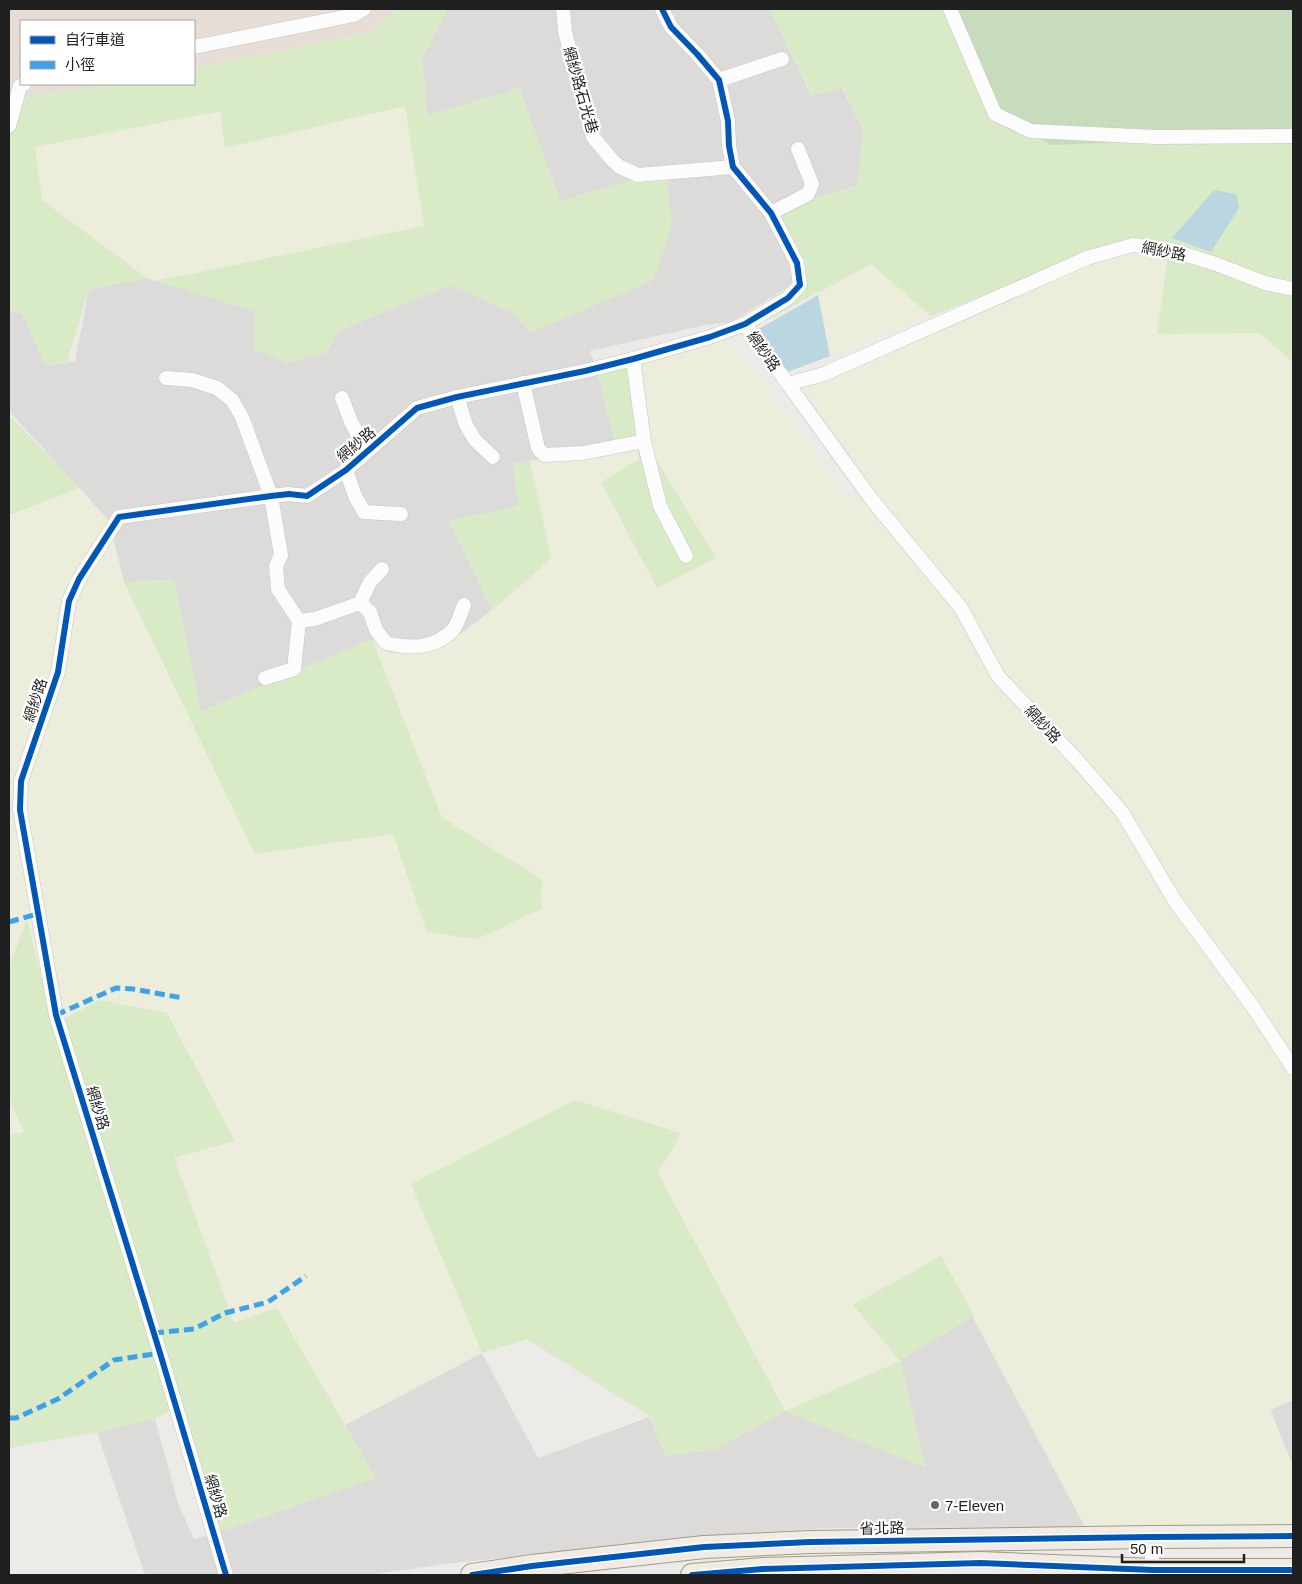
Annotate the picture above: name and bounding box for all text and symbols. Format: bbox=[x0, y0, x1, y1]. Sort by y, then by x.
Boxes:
legend bbox=[20, 20, 195, 85]
text: 自行車道 bbox=[65, 31, 125, 48]
street label: 網紗路石光巷 bbox=[560, 44, 602, 136]
text: 小徑 bbox=[65, 56, 95, 73]
street label: 網紗路 bbox=[1140, 238, 1188, 264]
street label: 網紗路 bbox=[744, 328, 784, 374]
street label: 網紗路 bbox=[333, 423, 379, 465]
street label: 網紗路 bbox=[20, 676, 50, 724]
street label: 網紗路 bbox=[1021, 702, 1065, 746]
street label: 網紗路 bbox=[83, 1084, 113, 1132]
street label: 網紗路 bbox=[202, 1472, 230, 1520]
place label: 7-Eleven bbox=[945, 1497, 1004, 1514]
marker: 7-Eleven bbox=[929, 1499, 941, 1511]
street label: 省北路 bbox=[859, 1519, 905, 1537]
scale bar bbox=[1122, 1532, 1244, 1564]
text: 50 m bbox=[1130, 1540, 1163, 1557]

